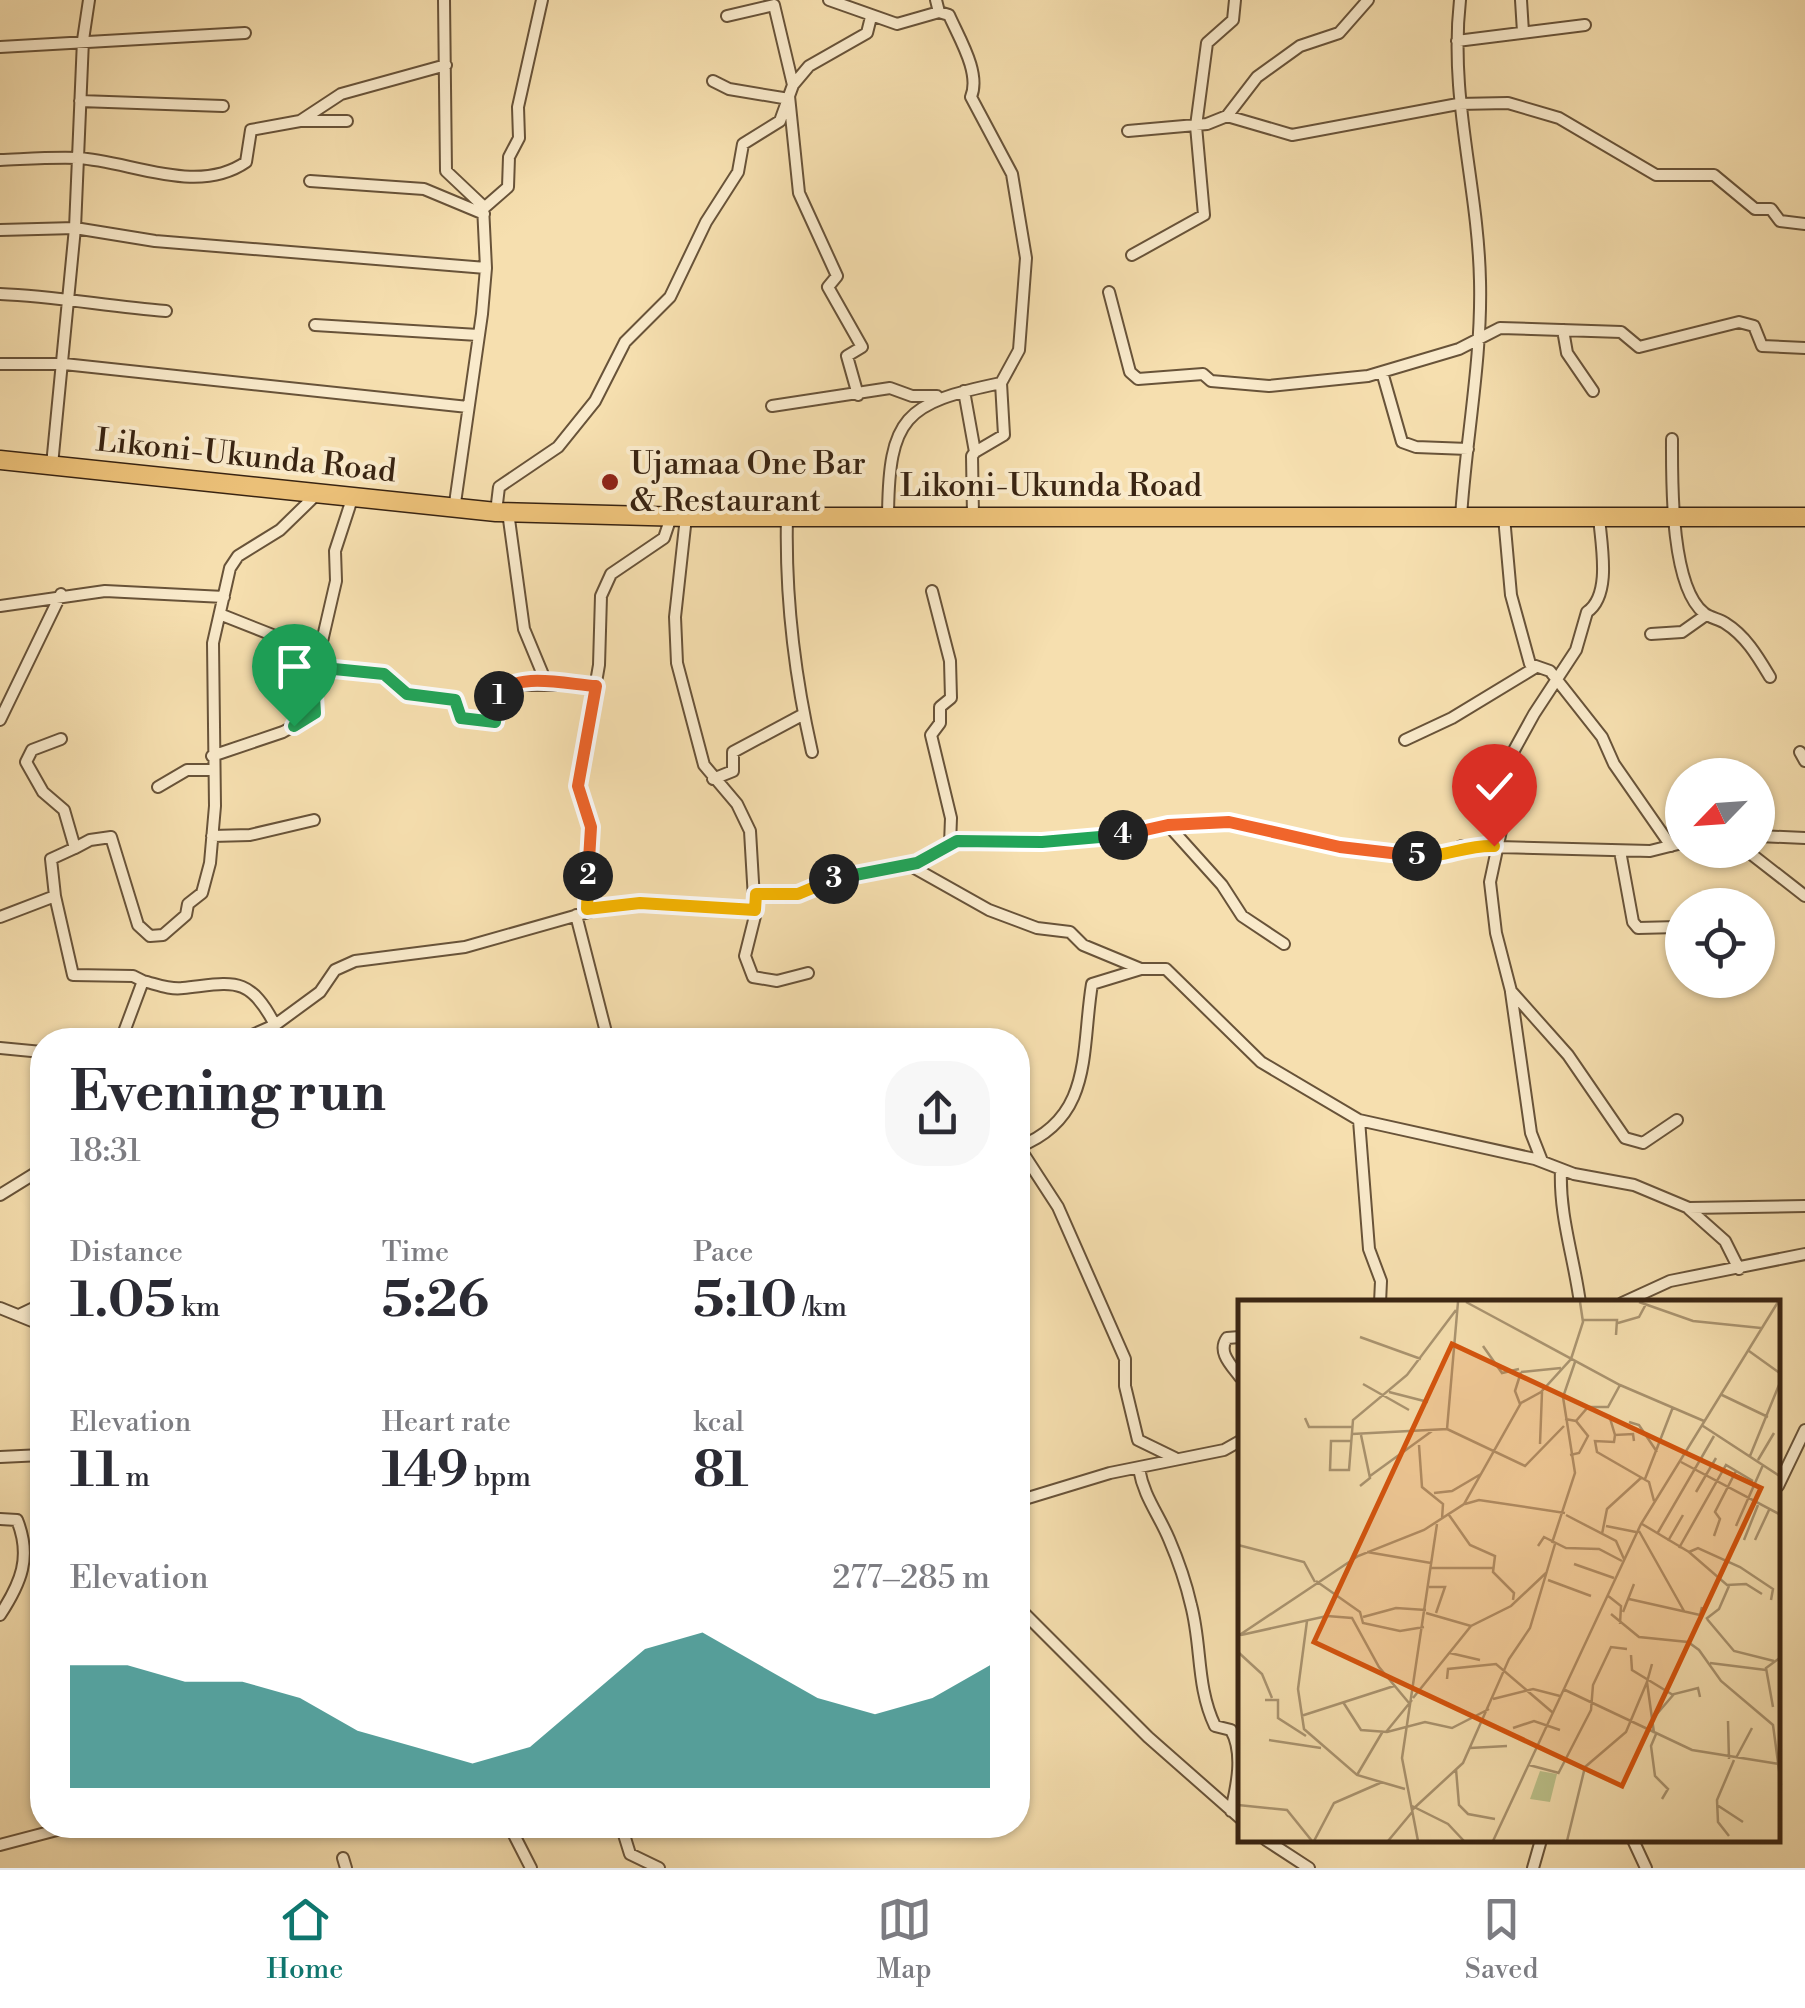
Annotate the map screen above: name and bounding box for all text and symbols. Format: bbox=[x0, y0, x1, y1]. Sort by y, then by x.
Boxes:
street label: Likoni-Ukunda Road bbox=[94, 420, 398, 492]
place label: Ujamaa One Bar & Restaurant bbox=[630, 444, 866, 521]
street label: Likoni-Ukunda Road bbox=[900, 466, 1202, 506]
marker: Ujamaa One Bar & Restaurant bbox=[599, 471, 621, 493]
pin bbox=[252, 624, 337, 727]
icon: arrive bbox=[267, 639, 322, 694]
pin: 1 bbox=[474, 671, 524, 721]
text: 1 bbox=[492, 678, 506, 713]
pin bbox=[1452, 744, 1537, 847]
north arrow bbox=[1665, 758, 1775, 868]
map controls bbox=[1665, 758, 1775, 998]
icon: check bbox=[1467, 759, 1522, 814]
pin: 4 bbox=[1098, 810, 1148, 860]
text: 4 bbox=[1114, 817, 1132, 852]
pin: 5 bbox=[1392, 831, 1442, 881]
text: 5 bbox=[1408, 838, 1426, 873]
pin: 2 bbox=[563, 851, 613, 901]
pin: 3 bbox=[809, 854, 859, 904]
text: 2 bbox=[579, 858, 597, 893]
text: 3 bbox=[826, 861, 842, 896]
button: locate bbox=[1665, 888, 1775, 998]
text: Evening run bbox=[70, 1059, 386, 1128]
button: share bbox=[885, 1061, 990, 1166]
text: 18:31 bbox=[70, 1131, 141, 1171]
text: Distance bbox=[70, 1235, 183, 1270]
text: Time bbox=[382, 1235, 449, 1270]
text: Pace bbox=[693, 1235, 753, 1270]
text: 1.05 bbox=[70, 1270, 175, 1332]
text: 5:26 bbox=[382, 1270, 489, 1332]
text: 5:10 bbox=[693, 1270, 797, 1332]
text: km bbox=[175, 1290, 220, 1325]
text: /km bbox=[797, 1290, 847, 1325]
inset map bbox=[1238, 1300, 1780, 1843]
text: Elevation bbox=[70, 1405, 191, 1440]
text: Heart rate bbox=[382, 1405, 511, 1440]
text: kcal bbox=[693, 1405, 744, 1440]
text: 11 bbox=[70, 1440, 120, 1502]
text: 149 bbox=[382, 1440, 468, 1502]
text: 81 bbox=[693, 1440, 748, 1502]
text: m bbox=[120, 1460, 150, 1495]
text: bpm bbox=[468, 1460, 531, 1495]
text: Elevation bbox=[70, 1558, 209, 1598]
text: 277–285 m bbox=[832, 1558, 990, 1598]
tab: Home bbox=[267, 1892, 343, 1987]
tab: Map bbox=[877, 1892, 932, 1987]
tab: Saved bbox=[1465, 1892, 1538, 1987]

